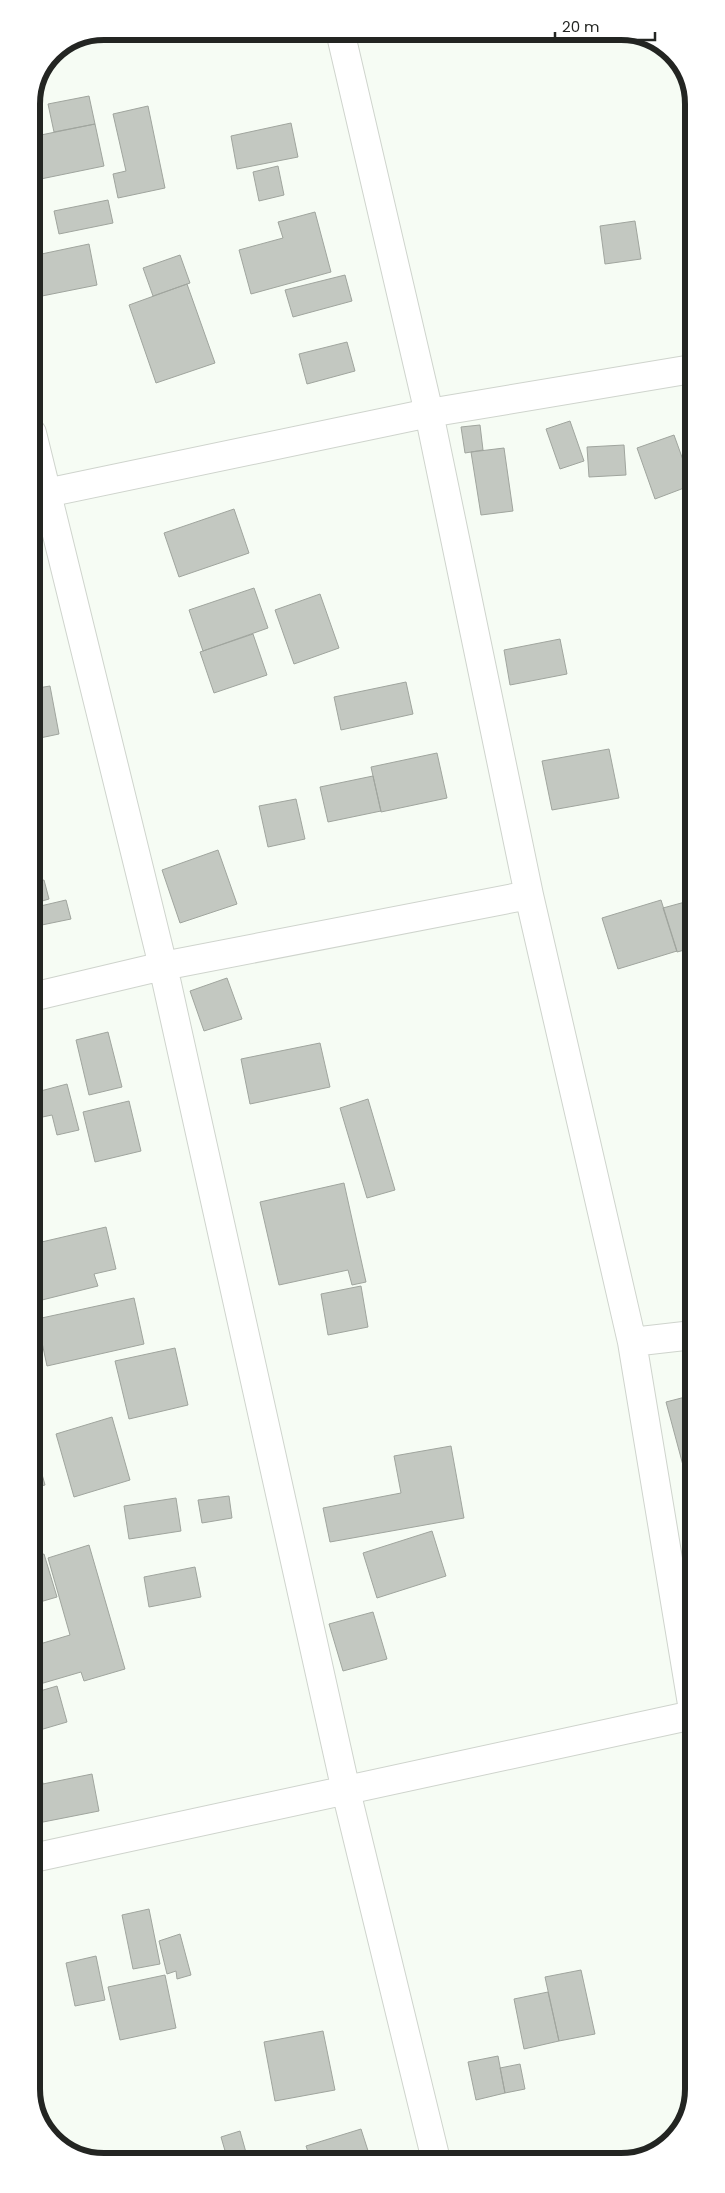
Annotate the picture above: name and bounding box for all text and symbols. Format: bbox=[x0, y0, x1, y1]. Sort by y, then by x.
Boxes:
scale bar bbox=[555, 10, 655, 42]
text: 20 m bbox=[562, 16, 600, 37]

